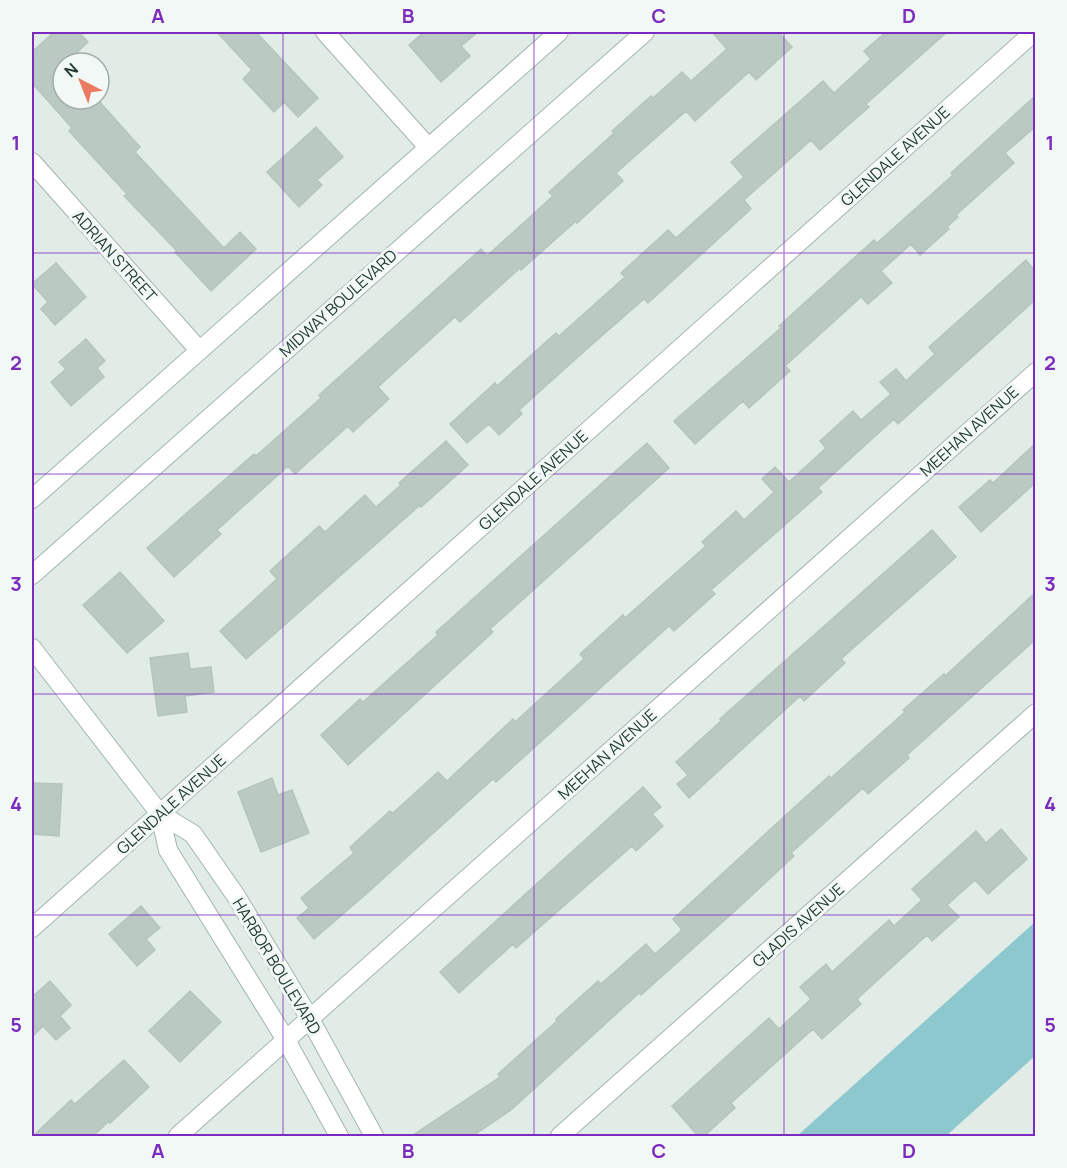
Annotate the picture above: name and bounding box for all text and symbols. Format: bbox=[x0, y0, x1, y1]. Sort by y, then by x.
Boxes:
text: A bbox=[151, 2, 165, 29]
text: B bbox=[402, 2, 415, 29]
text: C bbox=[652, 2, 666, 29]
text: D bbox=[902, 2, 916, 29]
north arrow bbox=[51, 51, 111, 111]
text: N bbox=[59, 58, 83, 82]
street label: GLENDALE AVENUE bbox=[836, 101, 954, 211]
text: 1 bbox=[12, 129, 20, 156]
text: 1 bbox=[1046, 129, 1054, 156]
street label: ADRIAN STREET bbox=[68, 205, 162, 307]
street label: MIDWAY BOULEVARD bbox=[274, 244, 402, 362]
text: 2 bbox=[10, 349, 22, 376]
text: 2 bbox=[1044, 349, 1056, 376]
street label: MEEHAN AVENUE bbox=[915, 381, 1023, 481]
street label: GLENDALE AVENUE bbox=[474, 425, 592, 535]
text: 3 bbox=[10, 570, 22, 597]
text: 3 bbox=[1044, 570, 1056, 597]
street label: MEEHAN AVENUE bbox=[553, 704, 661, 804]
street label: GLENDALE AVENUE bbox=[112, 749, 230, 859]
text: 4 bbox=[10, 790, 22, 817]
text: 4 bbox=[1044, 790, 1056, 817]
street label: GLADIS AVENUE bbox=[747, 878, 849, 972]
street label: HARBOR BOULEVARD bbox=[228, 894, 327, 1038]
text: 5 bbox=[10, 1011, 22, 1038]
text: 5 bbox=[1044, 1011, 1056, 1038]
text: A bbox=[151, 1137, 165, 1164]
text: B bbox=[402, 1137, 415, 1164]
text: C bbox=[652, 1137, 666, 1164]
text: D bbox=[902, 1137, 916, 1164]

